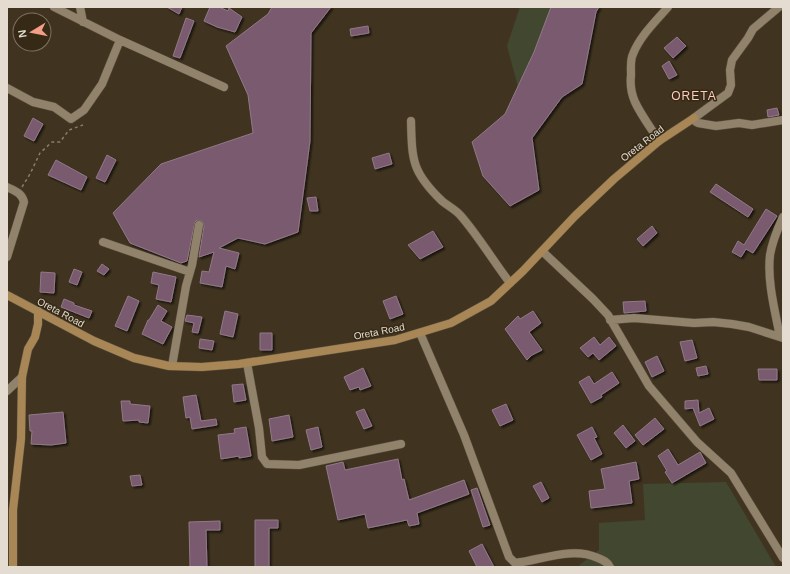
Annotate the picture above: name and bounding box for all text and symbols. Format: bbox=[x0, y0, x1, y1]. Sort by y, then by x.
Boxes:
north arrow bbox=[12, 12, 52, 52]
text: N bbox=[16, 29, 29, 39]
district label: ORETA bbox=[671, 89, 717, 103]
street label: Oreta Road bbox=[619, 123, 666, 164]
street label: Oreta Road bbox=[35, 295, 86, 329]
street label: Oreta Road bbox=[353, 321, 406, 342]

